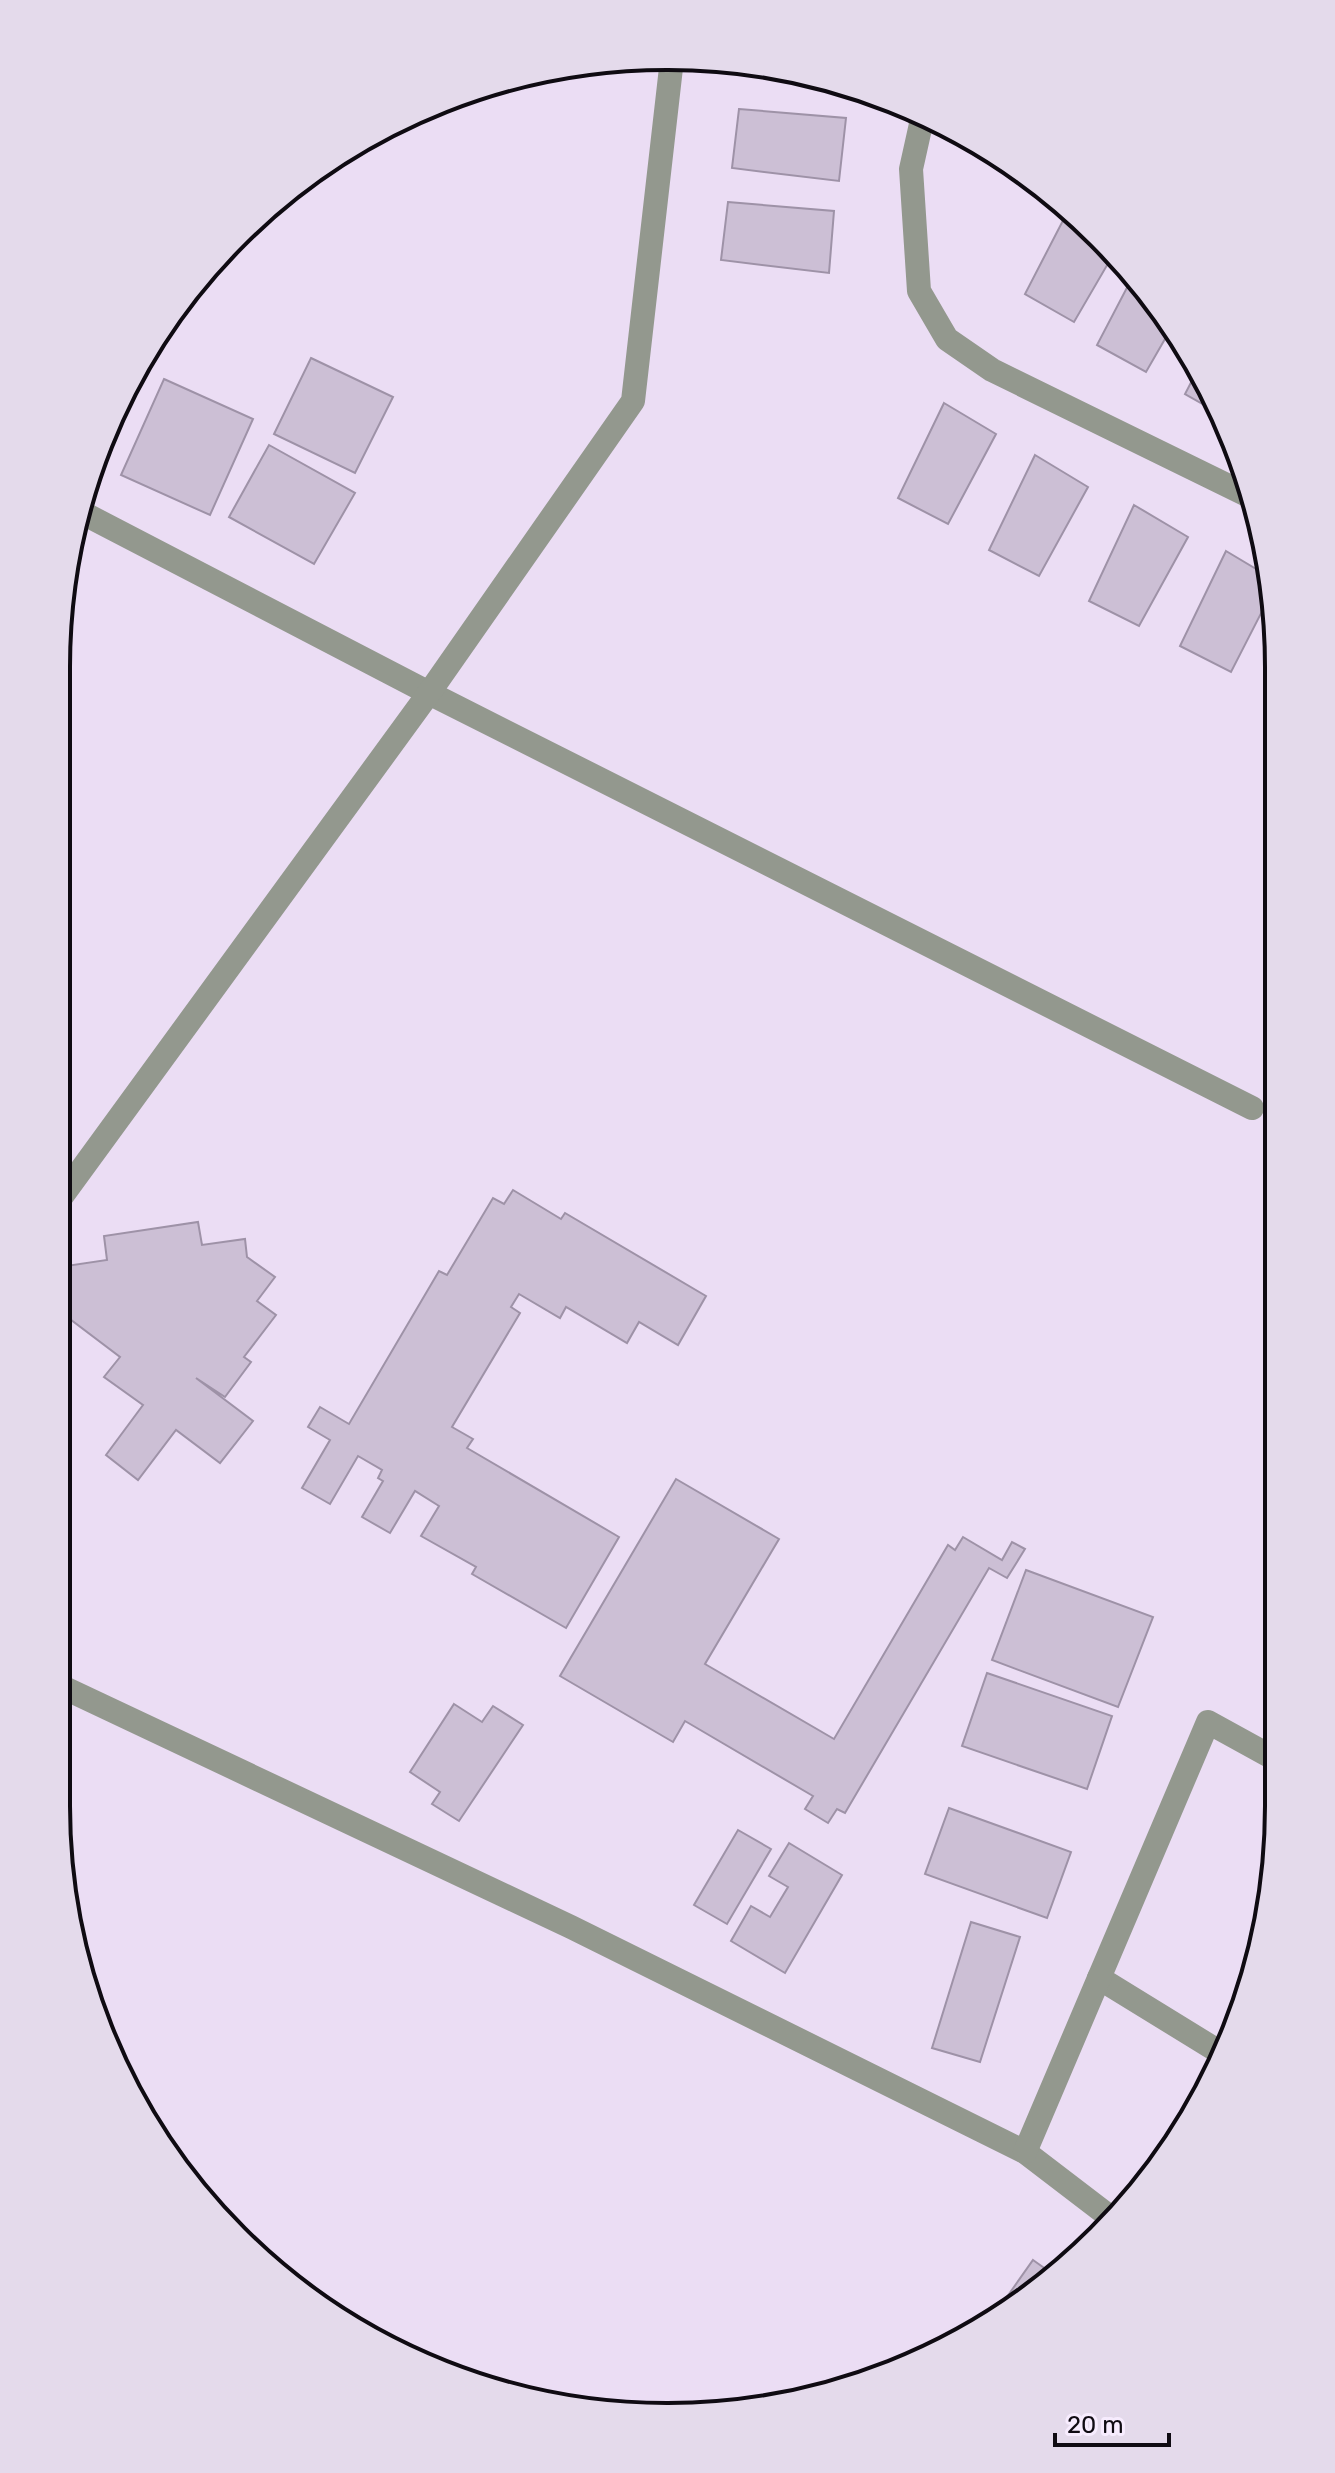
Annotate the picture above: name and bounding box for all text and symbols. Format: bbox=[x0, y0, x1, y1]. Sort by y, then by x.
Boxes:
scale bar bbox=[1055, 2397, 1169, 2447]
text: 20 m bbox=[1067, 2411, 1124, 2439]

